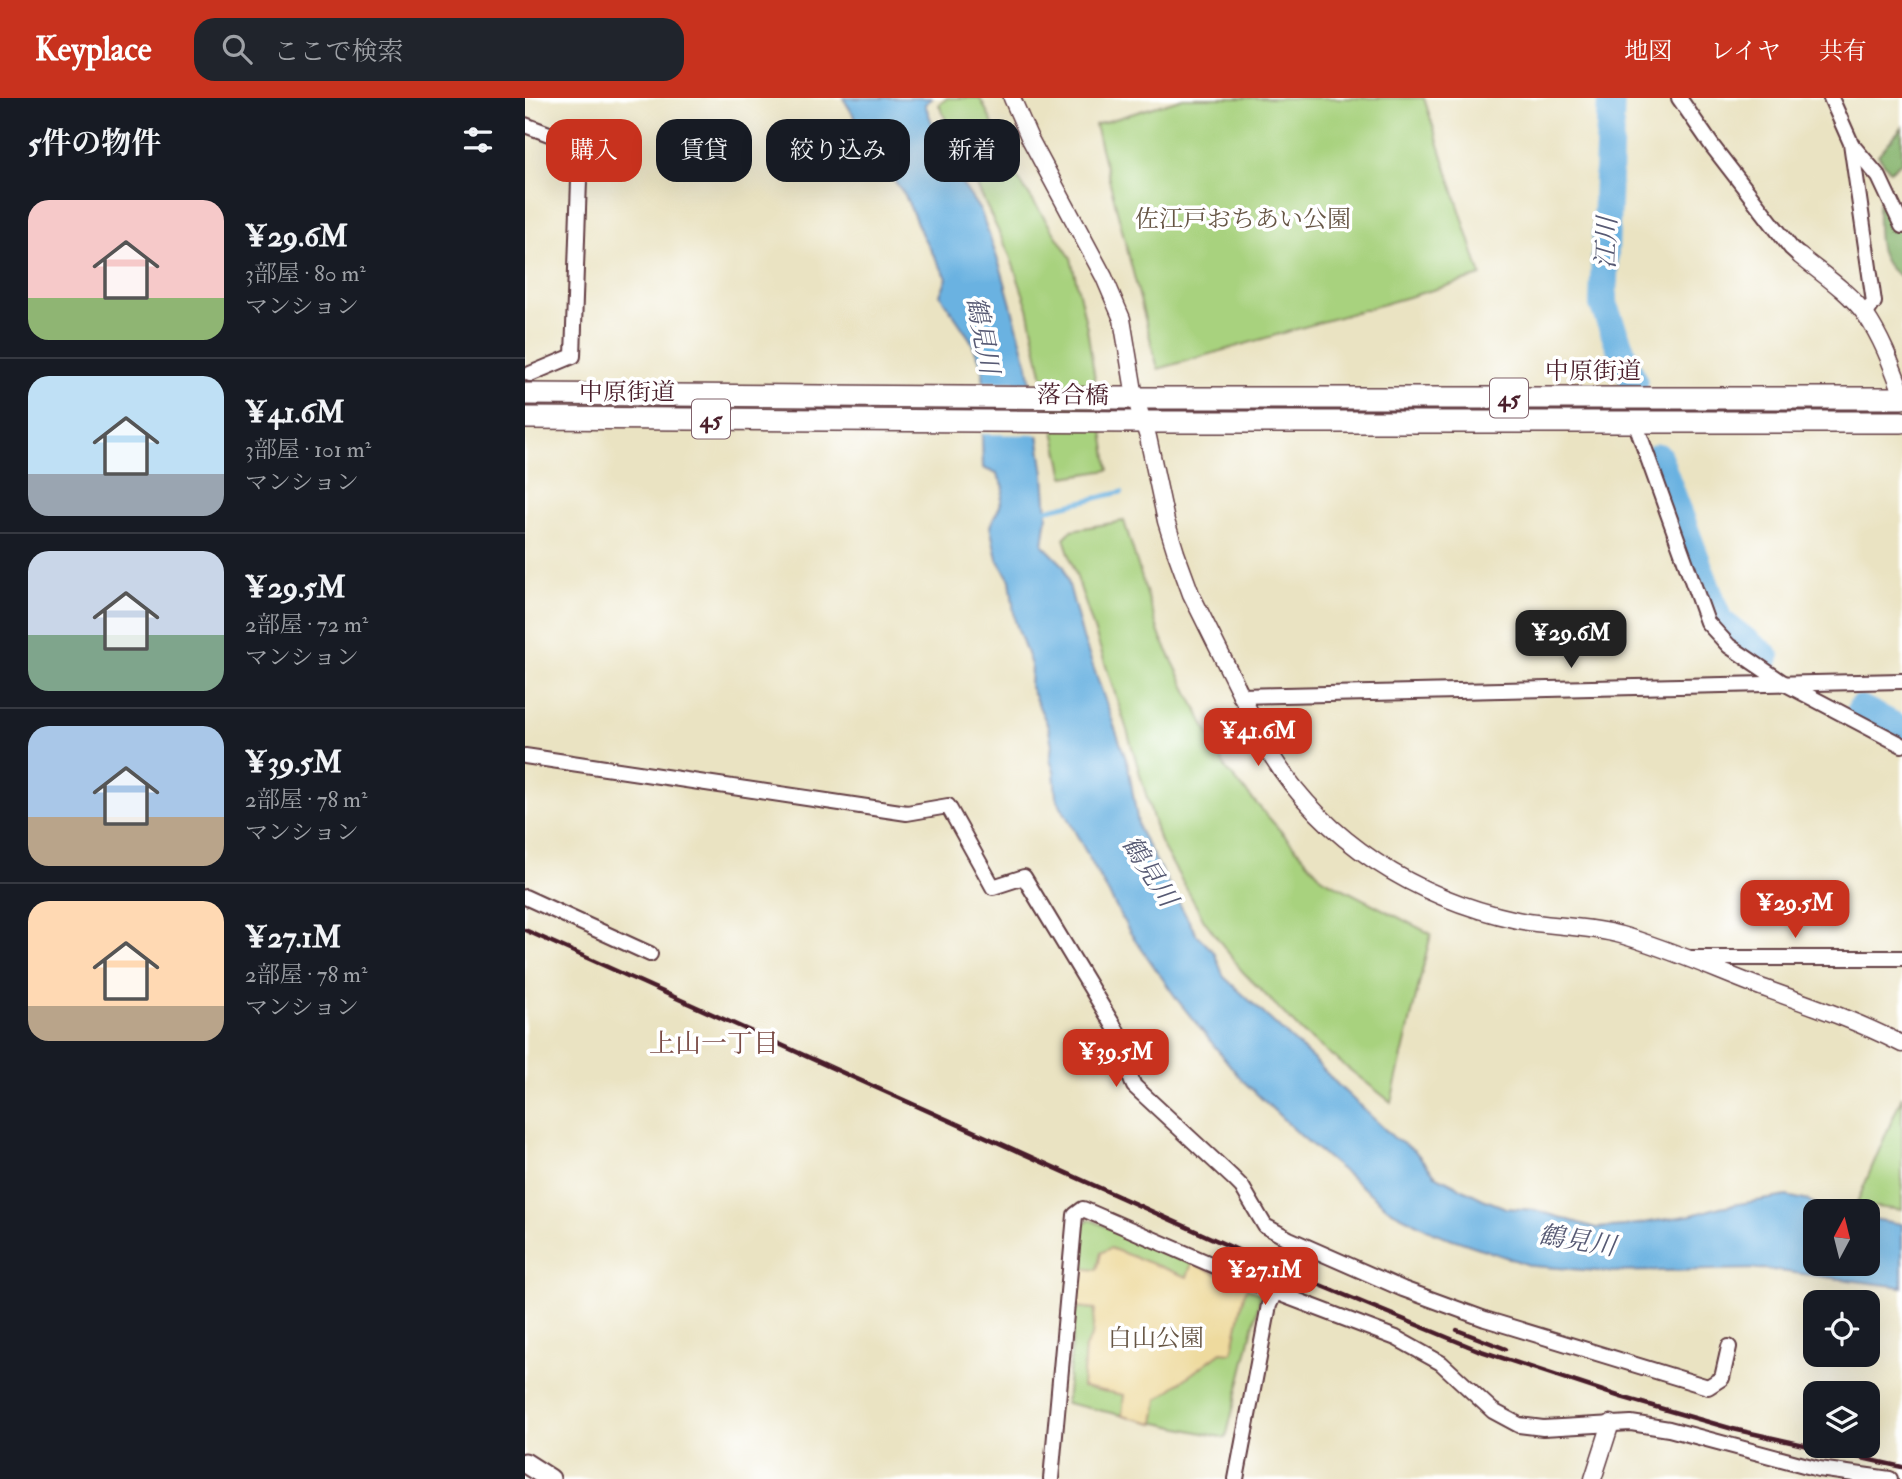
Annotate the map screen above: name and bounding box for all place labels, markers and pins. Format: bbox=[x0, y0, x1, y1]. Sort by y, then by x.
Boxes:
pin: ¥29.6M bbox=[1514, 610, 1628, 670]
pin: ¥41.6M bbox=[1201, 708, 1315, 768]
pin: ¥29.5M bbox=[1738, 880, 1852, 940]
pin: ¥39.5M bbox=[1059, 1030, 1173, 1089]
pin: ¥27.1M bbox=[1208, 1248, 1322, 1307]

